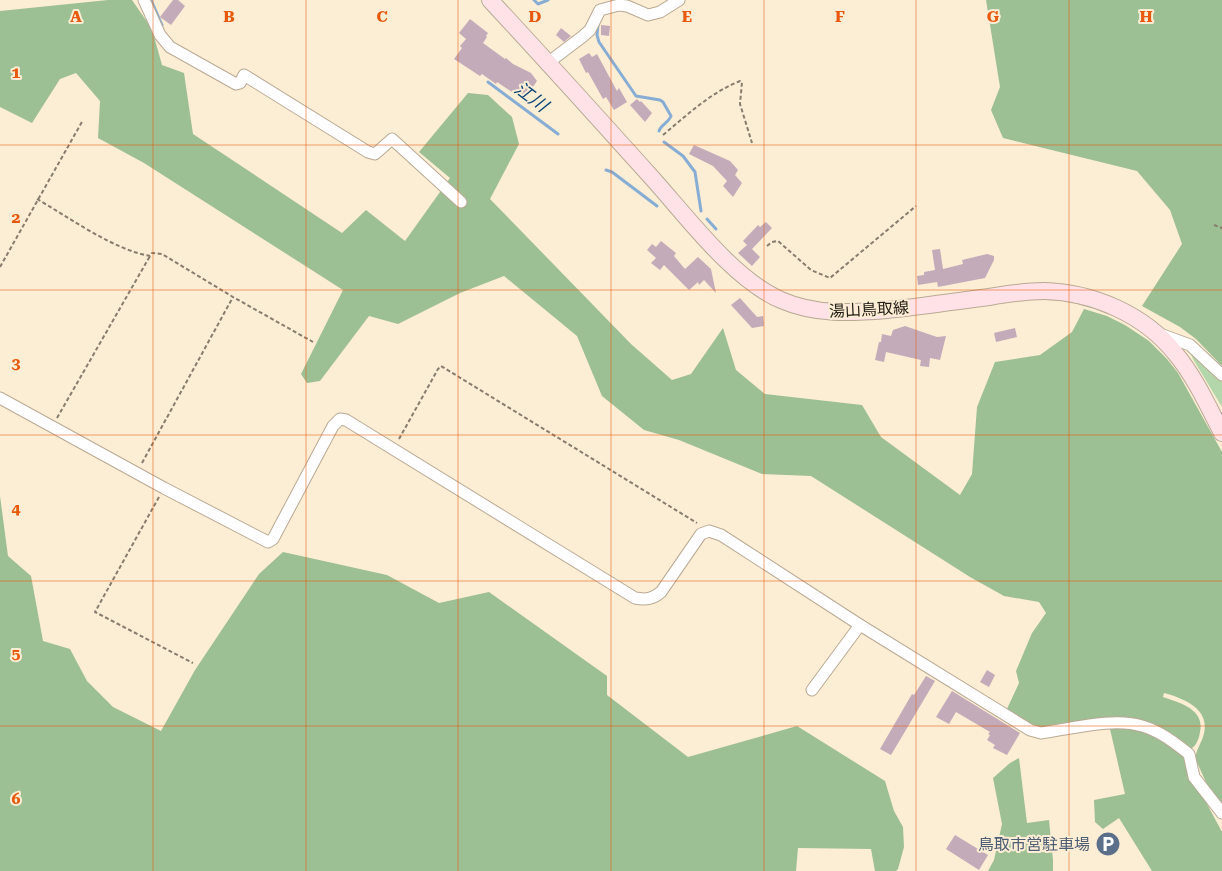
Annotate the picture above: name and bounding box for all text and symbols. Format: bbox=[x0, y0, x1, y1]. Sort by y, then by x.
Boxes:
text: A bbox=[70, 7, 82, 26]
text: B bbox=[223, 7, 235, 26]
text: C bbox=[376, 7, 388, 26]
text: D bbox=[529, 7, 542, 26]
text: E bbox=[682, 7, 692, 26]
text: F bbox=[835, 7, 845, 26]
text: G bbox=[987, 7, 1000, 26]
text: H bbox=[1139, 7, 1153, 26]
text: 1 bbox=[12, 63, 21, 82]
water label: 江川 bbox=[511, 77, 554, 117]
text: 2 bbox=[12, 208, 21, 227]
street label: 湯山鳥取線 bbox=[829, 298, 909, 321]
text: 3 bbox=[12, 354, 21, 373]
text: 4 bbox=[12, 499, 21, 518]
text: 5 bbox=[12, 644, 21, 663]
text: 6 bbox=[12, 789, 21, 808]
parking icon: 鳥取市営駐車場 bbox=[1095, 831, 1121, 857]
place label: 鳥取市営駐車場 bbox=[978, 835, 1090, 854]

